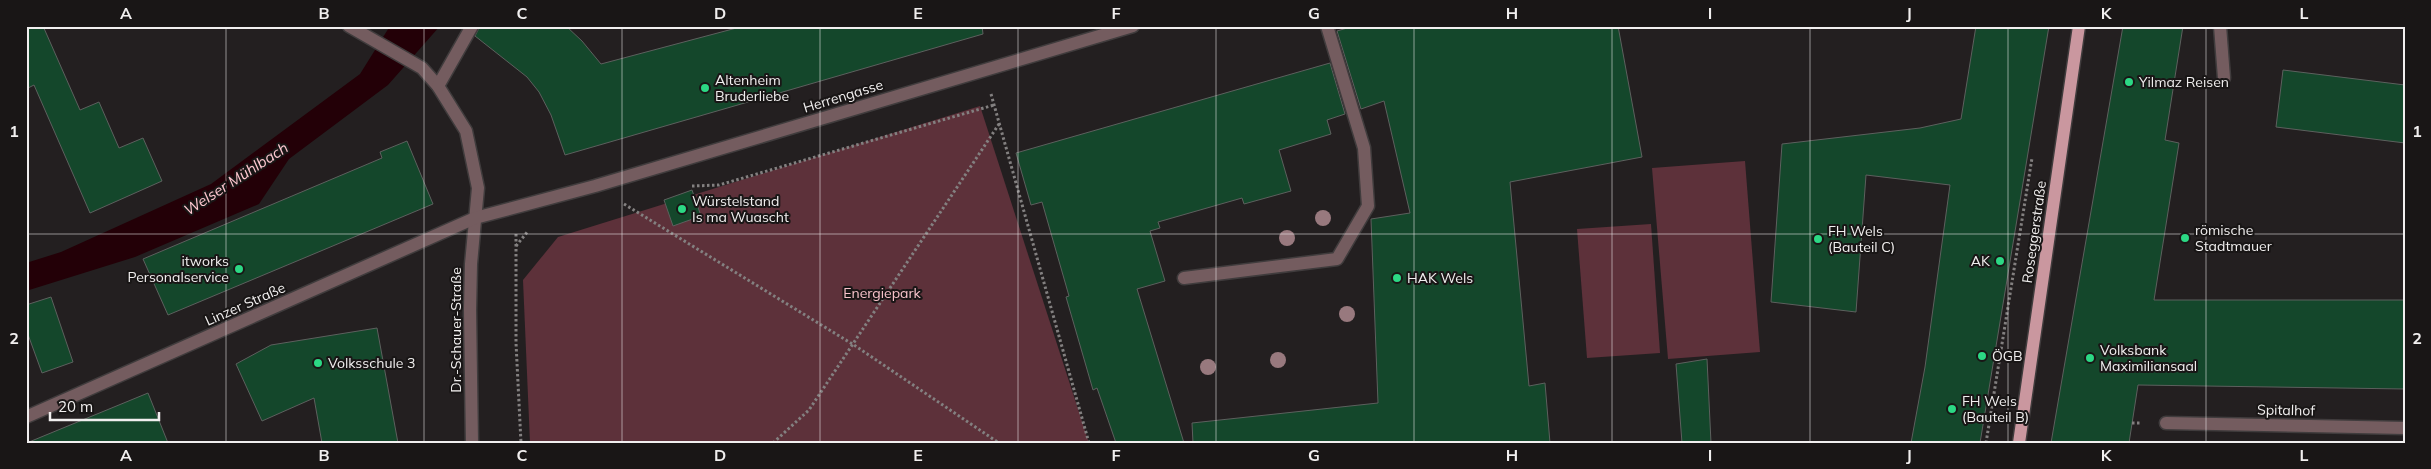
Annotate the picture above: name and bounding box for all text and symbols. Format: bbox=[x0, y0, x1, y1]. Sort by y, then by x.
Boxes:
text: A bbox=[120, 3, 132, 23]
text: B bbox=[318, 3, 330, 23]
text: C bbox=[517, 3, 528, 23]
text: D bbox=[714, 3, 726, 23]
text: E bbox=[913, 3, 923, 23]
text: F bbox=[1111, 3, 1121, 23]
text: G bbox=[1308, 3, 1320, 23]
text: H bbox=[1506, 3, 1518, 23]
text: I bbox=[1708, 3, 1712, 23]
text: J bbox=[1906, 3, 1912, 23]
text: K bbox=[2101, 3, 2113, 23]
text: L bbox=[2300, 3, 2309, 23]
place label: Altenheim Bruderliebe bbox=[715, 71, 789, 105]
place label: Yilmaz Reisen bbox=[2138, 73, 2229, 91]
street label: Herrengasse bbox=[801, 75, 885, 117]
marker: Yilmaz Reisen bbox=[2123, 76, 2135, 88]
marker: Altenheim Bruderliebe bbox=[699, 82, 711, 94]
text: 1 bbox=[9, 121, 19, 141]
text: 1 bbox=[2412, 121, 2422, 141]
water label: Welser Mühlbach bbox=[180, 138, 292, 219]
street label: Roseggerstraße bbox=[2018, 180, 2050, 284]
place label: Würstelstand Is ma Wuascht bbox=[692, 192, 789, 226]
marker: Würstelstand Is ma Wuascht bbox=[676, 203, 688, 215]
place label: römische Stadtmauer bbox=[2195, 221, 2273, 255]
place label: FH Wels (Bauteil C) bbox=[1828, 222, 1895, 256]
marker: römische Stadtmauer bbox=[2179, 232, 2191, 244]
marker: FH Wels (Bauteil C) bbox=[1812, 233, 1824, 245]
place label: itworks Personalservice bbox=[127, 252, 229, 286]
place label: AK bbox=[1971, 252, 1991, 270]
marker: AK bbox=[1994, 255, 2006, 267]
marker: itworks Personalservice bbox=[233, 263, 245, 275]
street label: Dr.-Schauer-Straße bbox=[447, 267, 465, 393]
place label: HAK Wels bbox=[1407, 269, 1473, 287]
marker: HAK Wels bbox=[1391, 272, 1403, 284]
street label: Linzer Straße bbox=[202, 278, 288, 330]
park label: Energiepark bbox=[843, 284, 922, 302]
text: 2 bbox=[9, 328, 19, 348]
text: 2 bbox=[2412, 328, 2422, 348]
place label: Volksbank Maximiliansaal bbox=[2100, 341, 2197, 375]
place label: ÖGB bbox=[1992, 347, 2023, 365]
marker: ÖGB bbox=[1976, 350, 1988, 362]
marker: Volksbank Maximiliansaal bbox=[2084, 352, 2096, 364]
place label: Volksschule 3 bbox=[328, 354, 415, 372]
marker: Volksschule 3 bbox=[312, 357, 324, 369]
scale bar bbox=[50, 389, 159, 421]
place label: FH Wels (Bauteil B) bbox=[1962, 392, 2029, 426]
text: 20 m bbox=[58, 397, 93, 416]
street label: Spitalhof bbox=[2257, 400, 2315, 420]
marker: FH Wels (Bauteil B) bbox=[1946, 403, 1958, 415]
text: A bbox=[120, 445, 132, 465]
text: B bbox=[318, 445, 330, 465]
text: C bbox=[517, 445, 528, 465]
text: D bbox=[714, 445, 726, 465]
text: E bbox=[913, 445, 923, 465]
text: F bbox=[1111, 445, 1121, 465]
text: G bbox=[1308, 445, 1320, 465]
text: H bbox=[1506, 445, 1518, 465]
text: I bbox=[1708, 445, 1712, 465]
text: J bbox=[1906, 445, 1912, 465]
text: K bbox=[2101, 445, 2113, 465]
text: L bbox=[2300, 445, 2309, 465]

